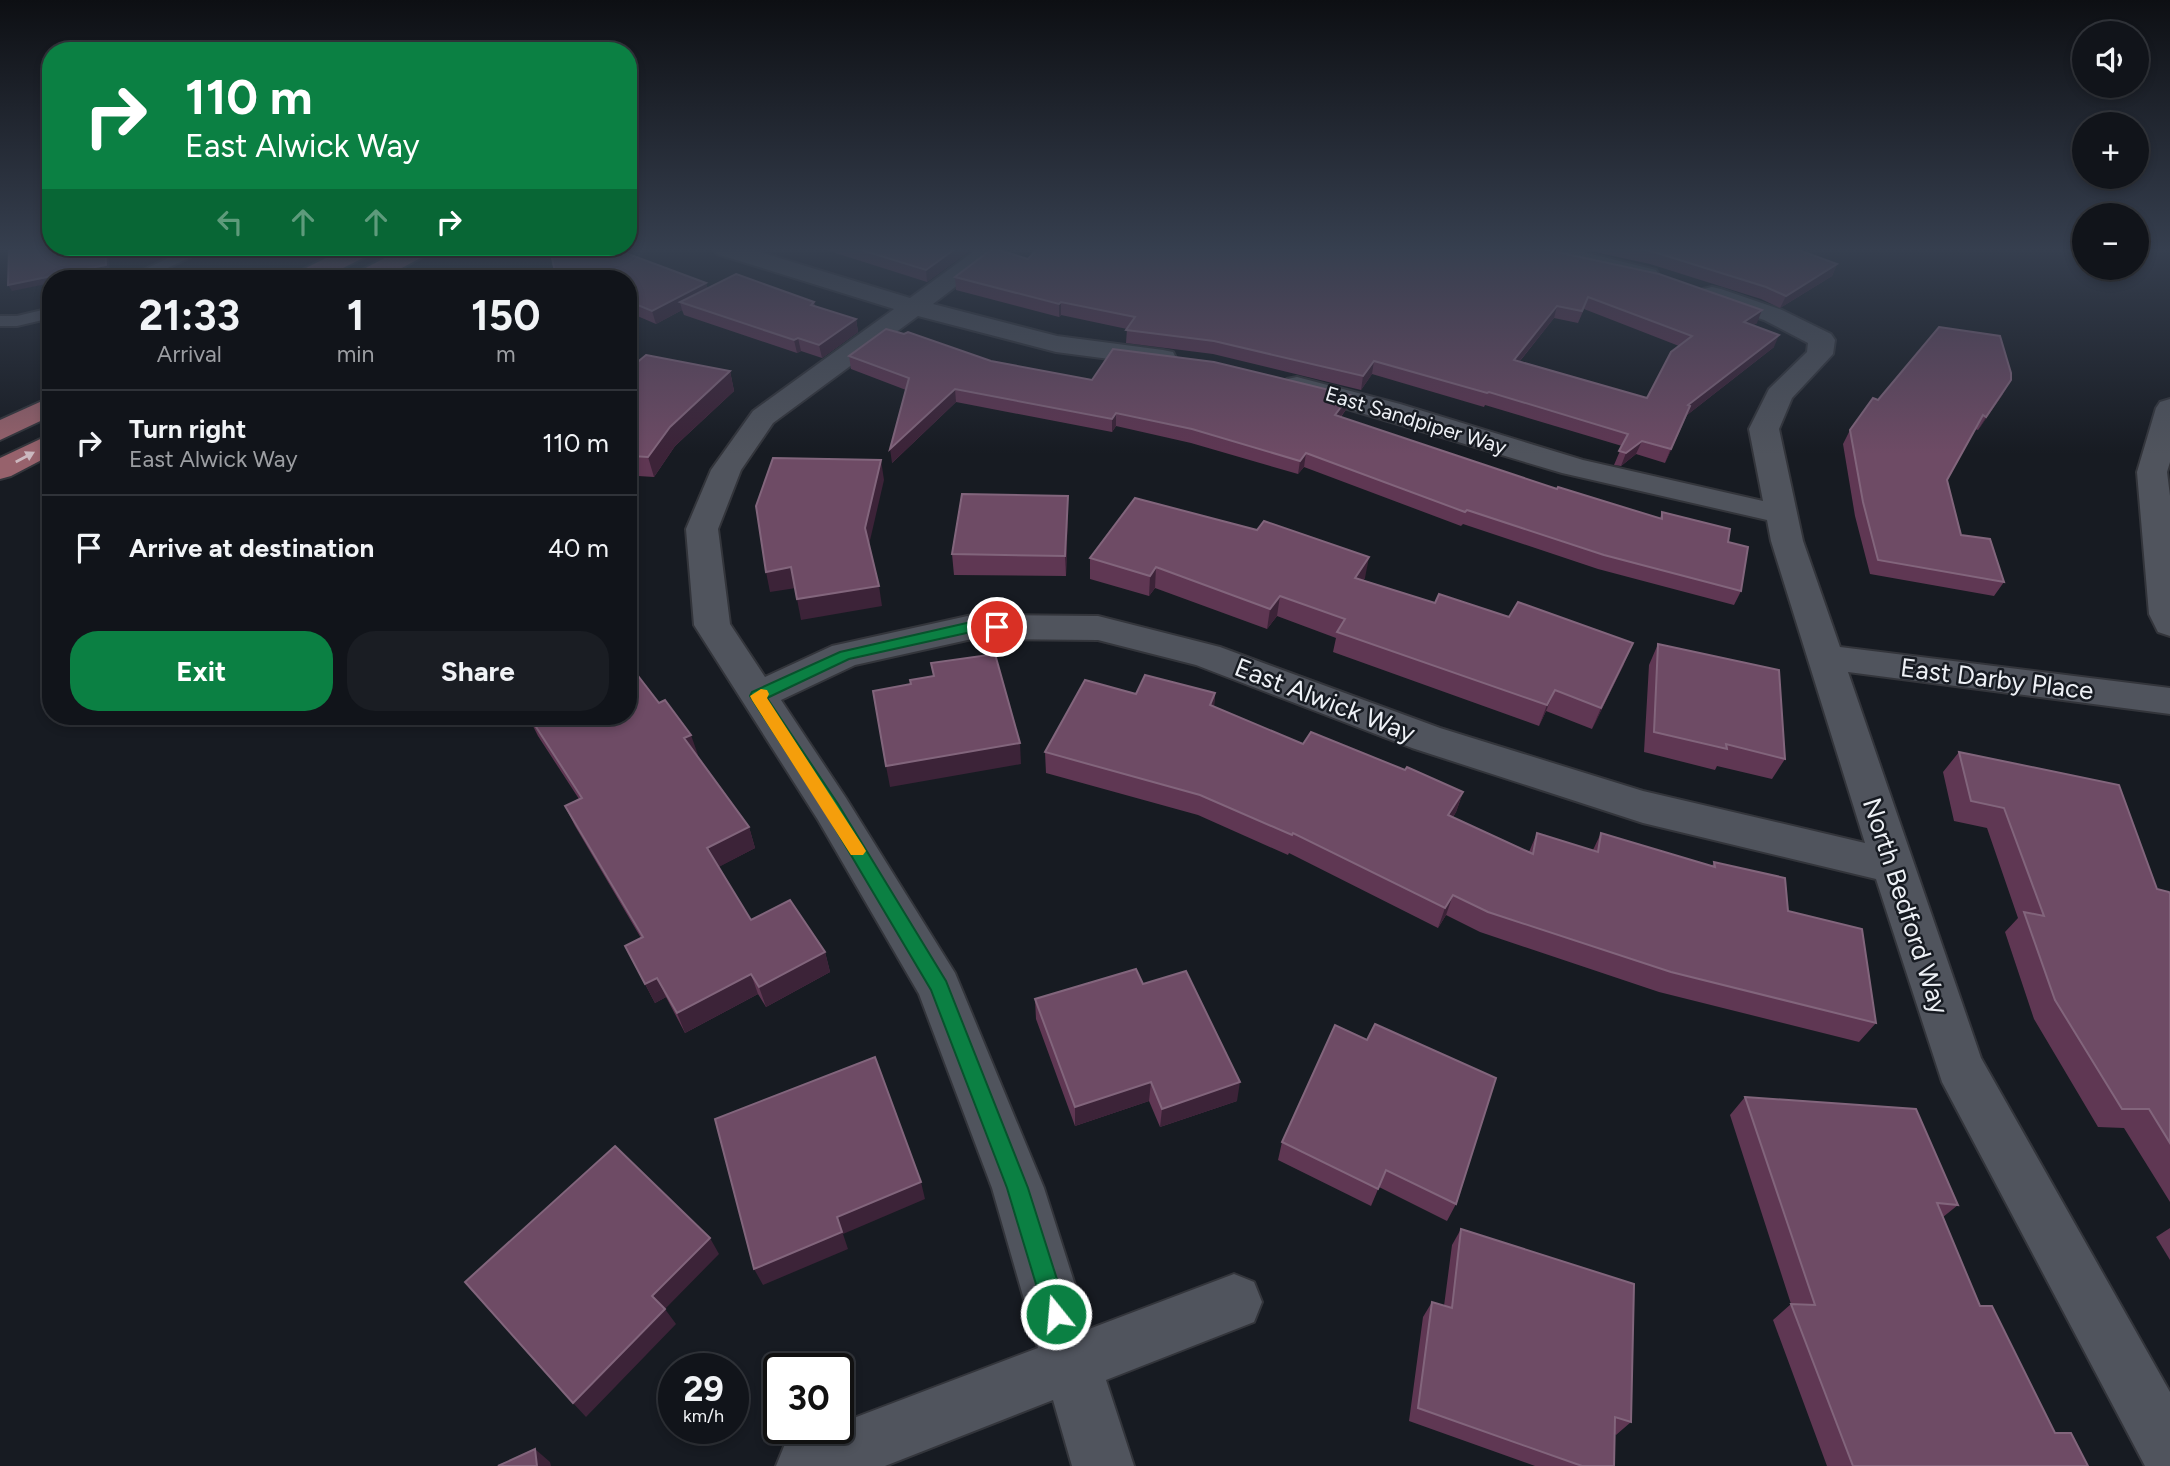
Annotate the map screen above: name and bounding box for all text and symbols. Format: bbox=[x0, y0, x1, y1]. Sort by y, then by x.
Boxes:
map controls bbox=[2072, 21, 2149, 280]
button: sound bbox=[2072, 21, 2149, 98]
text: 110 m bbox=[185, 67, 313, 126]
icon: right bbox=[70, 70, 161, 161]
button: + bbox=[2072, 112, 2149, 189]
text: East Alwick Way bbox=[185, 127, 419, 165]
icon: left bbox=[211, 203, 249, 241]
icon: ahead bbox=[284, 203, 322, 241]
icon: ahead bbox=[357, 203, 395, 241]
icon: right bbox=[430, 203, 468, 241]
button: − bbox=[2072, 203, 2149, 280]
text: 21:33 bbox=[139, 290, 240, 341]
text: 1 bbox=[347, 290, 364, 341]
text: 150 bbox=[471, 290, 540, 341]
text: Arrival bbox=[157, 340, 222, 368]
text: min bbox=[337, 340, 374, 368]
text: m bbox=[496, 340, 515, 368]
street label: East Sandpiper Way bbox=[1322, 381, 1510, 459]
text: Turn right bbox=[129, 413, 246, 445]
icon: right bbox=[70, 424, 108, 462]
text: 110 m bbox=[542, 427, 609, 459]
text: East Alwick Way bbox=[129, 445, 298, 473]
one-way arrow bbox=[16, 451, 36, 463]
icon: arrive bbox=[70, 529, 108, 567]
text: Arrive at destination bbox=[129, 532, 374, 564]
text: 40 m bbox=[548, 532, 609, 564]
pin bbox=[967, 597, 1027, 657]
icon: arrive bbox=[978, 608, 1016, 646]
button: Exit bbox=[70, 631, 333, 711]
button: Share bbox=[347, 631, 609, 711]
street label: East Alwick Way bbox=[1230, 651, 1420, 749]
street label: East Darby Place bbox=[1899, 651, 2095, 707]
street label: North Bedford Way bbox=[1856, 794, 1956, 1019]
position arrow bbox=[1019, 1277, 1093, 1351]
speed limit sign: 30 bbox=[763, 1353, 854, 1444]
text: 29 bbox=[683, 1368, 724, 1410]
text: km/h bbox=[683, 1405, 724, 1427]

